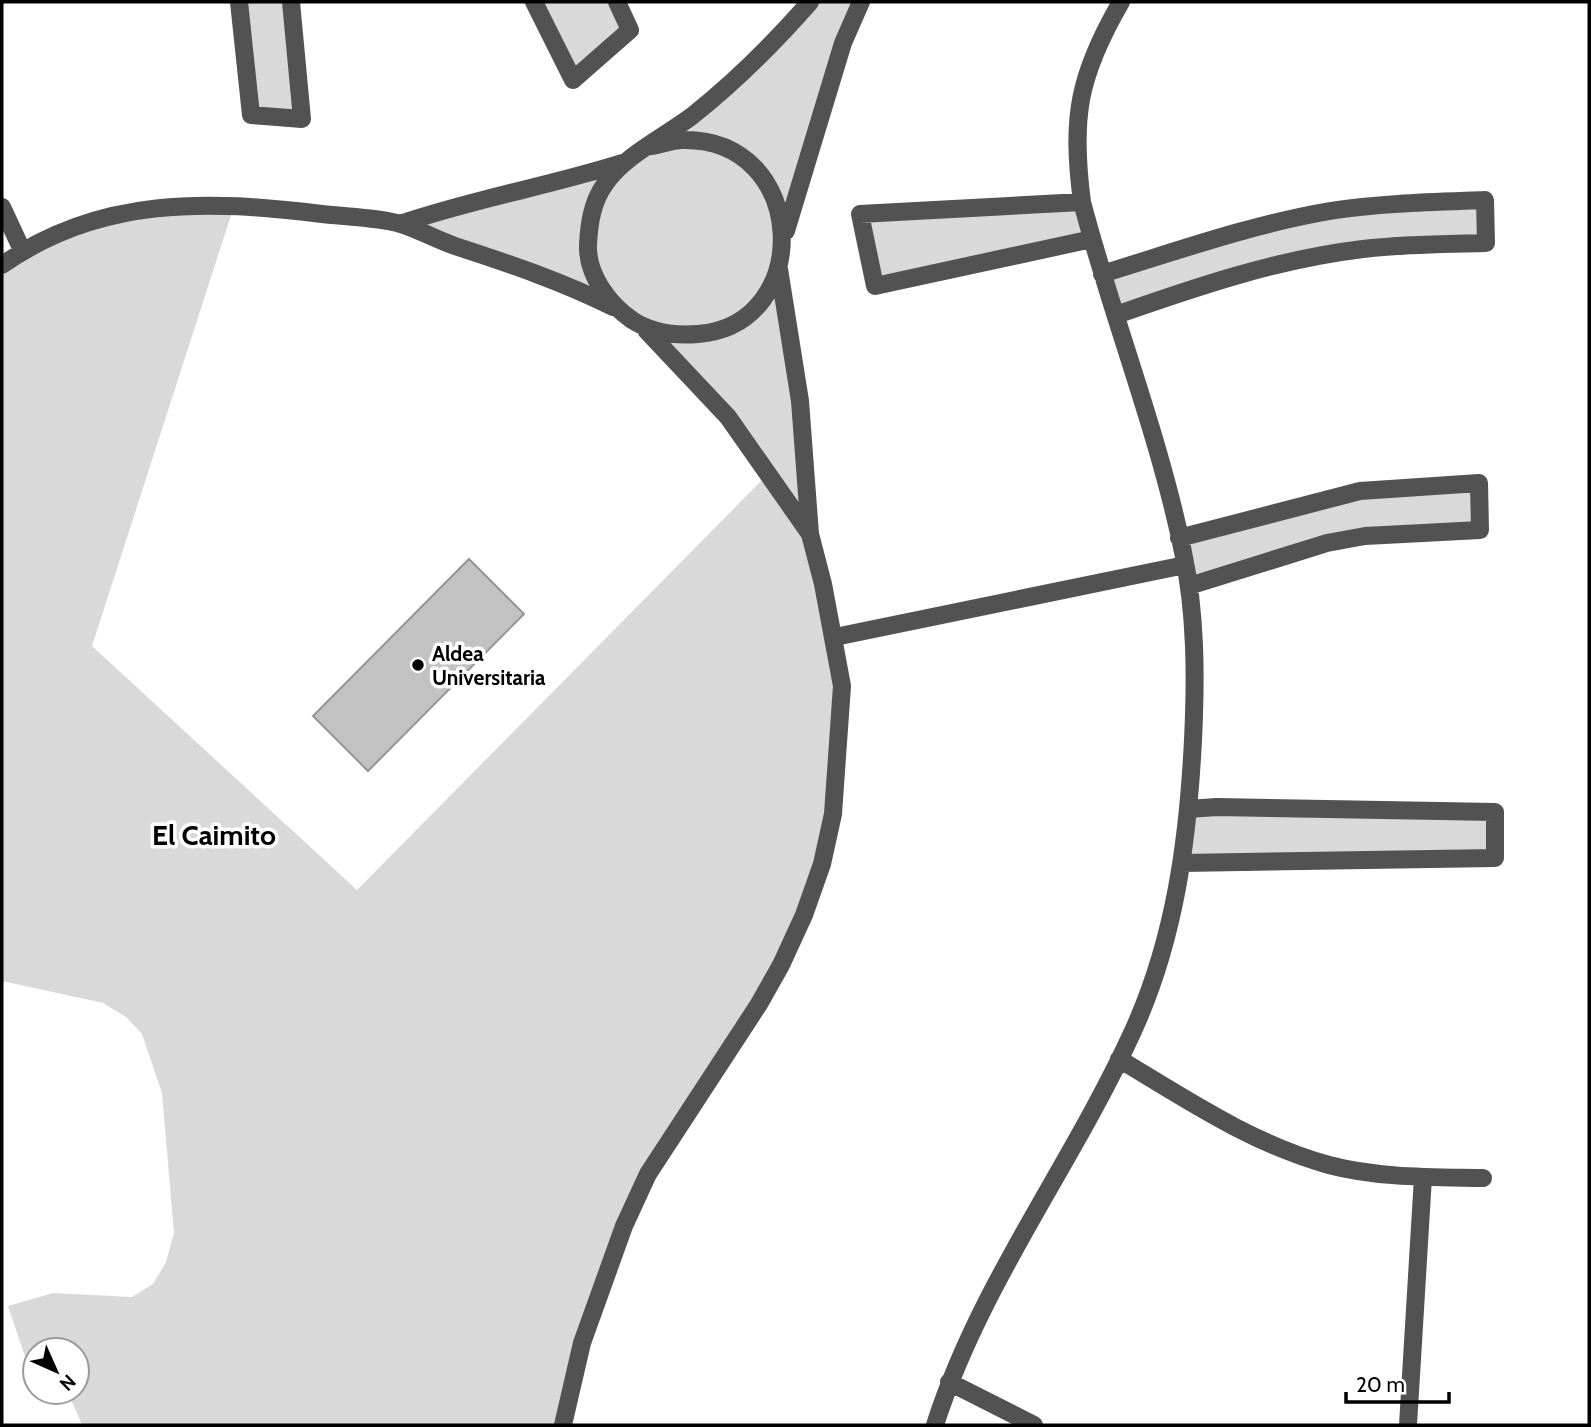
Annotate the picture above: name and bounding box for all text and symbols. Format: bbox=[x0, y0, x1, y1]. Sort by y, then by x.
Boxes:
place label: Aldea Universitaria bbox=[432, 641, 546, 690]
marker: Aldea Universitaria bbox=[410, 657, 426, 673]
district label: El Caimito bbox=[152, 818, 276, 852]
north arrow bbox=[21, 1336, 91, 1406]
scale bar bbox=[1346, 1360, 1449, 1404]
text: N bbox=[55, 1370, 81, 1396]
text: 20 m bbox=[1356, 1372, 1405, 1397]

